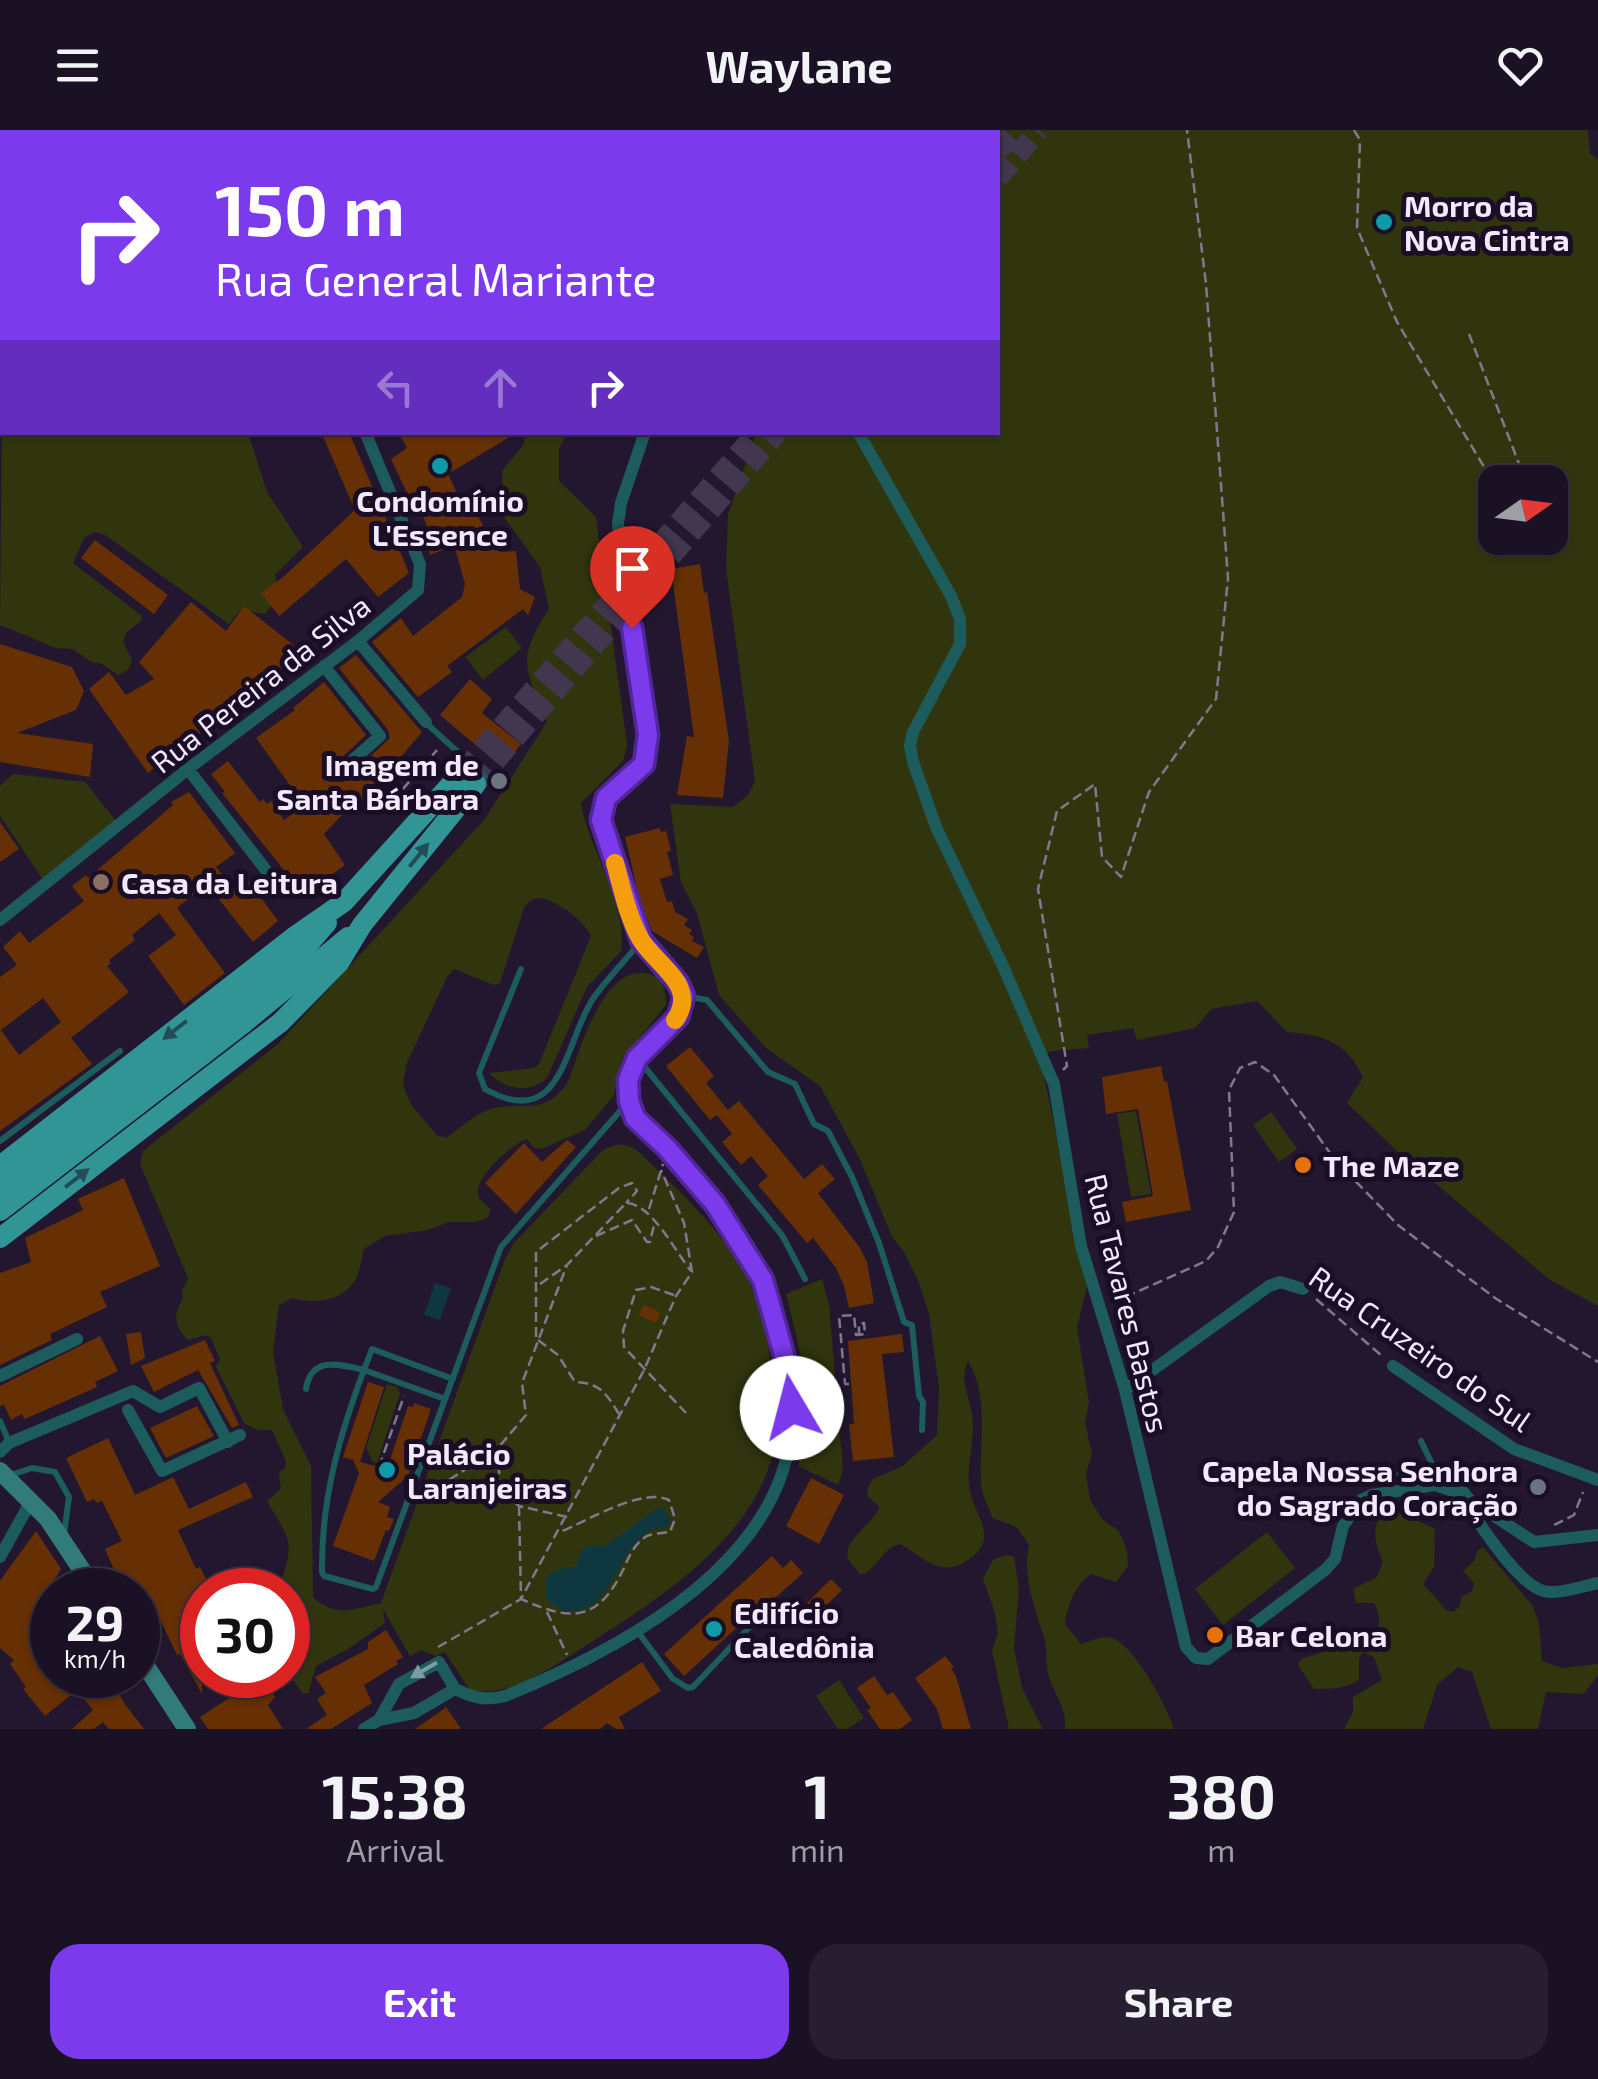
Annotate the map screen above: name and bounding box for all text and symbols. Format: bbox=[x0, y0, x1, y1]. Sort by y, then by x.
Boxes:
icon: menu bbox=[50, 38, 105, 93]
text: Waylane bbox=[705, 38, 893, 92]
icon: heart bbox=[1493, 38, 1548, 93]
text: 150 m bbox=[215, 166, 405, 250]
icon: right bbox=[50, 170, 180, 300]
place label: Morro da Nova Cintra bbox=[1404, 187, 1570, 257]
marker: Morro da Nova Cintra bbox=[1373, 211, 1395, 233]
text: Rua General Mariante bbox=[215, 251, 657, 305]
icon: left bbox=[368, 360, 423, 415]
icon: ahead bbox=[473, 360, 528, 415]
icon: right bbox=[578, 360, 633, 415]
marker: Condomínio L'Essence bbox=[429, 455, 451, 477]
north arrow bbox=[1478, 465, 1568, 555]
map controls bbox=[1478, 465, 1568, 555]
place label: Condomínio L'Essence bbox=[356, 482, 524, 552]
pin bbox=[590, 526, 675, 629]
icon: arrive bbox=[605, 541, 660, 596]
street label: Rua Pereira da Silva bbox=[143, 586, 377, 780]
place label: Imagem de Santa Bárbara bbox=[277, 746, 479, 816]
marker: Imagem de Santa Bárbara bbox=[488, 770, 510, 792]
one-way arrow bbox=[408, 842, 429, 867]
place label: Casa da Leitura bbox=[121, 864, 338, 900]
marker: Casa da Leitura bbox=[90, 871, 112, 893]
one-way arrow bbox=[162, 1019, 188, 1040]
place label: The Maze bbox=[1323, 1147, 1460, 1183]
marker: The Maze bbox=[1292, 1154, 1314, 1176]
one-way arrow bbox=[64, 1169, 90, 1189]
street label: Rua Tavares Bastos bbox=[1078, 1170, 1178, 1436]
street label: Rua Cruzeiro do Sul bbox=[1303, 1258, 1539, 1438]
position arrow bbox=[740, 1356, 844, 1460]
place label: Palácio Laranjeiras bbox=[407, 1435, 567, 1505]
place label: Capela Nossa Senhora do Sagrado Coração bbox=[1202, 1452, 1518, 1524]
marker: Palácio Laranjeiras bbox=[376, 1459, 398, 1481]
marker: Capela Nossa Senhora do Sagrado Coração bbox=[1527, 1476, 1549, 1498]
speed limit sign: 30 bbox=[180, 1568, 310, 1698]
text: 29 bbox=[66, 1591, 124, 1651]
place label: Edifício Caledônia bbox=[734, 1594, 875, 1664]
place label: Bar Celona bbox=[1235, 1617, 1387, 1653]
marker: Edifício Caledônia bbox=[703, 1618, 725, 1640]
marker: Bar Celona bbox=[1204, 1624, 1226, 1646]
text: km/h bbox=[64, 1643, 126, 1673]
one-way arrow bbox=[409, 1662, 438, 1679]
text: 15:38 bbox=[322, 1759, 468, 1831]
text: 1 bbox=[804, 1759, 830, 1831]
text: 380 bbox=[1167, 1759, 1276, 1831]
text: Arrival bbox=[346, 1830, 444, 1868]
text: min bbox=[790, 1830, 845, 1868]
text: m bbox=[1207, 1830, 1235, 1868]
button: Exit bbox=[50, 1944, 789, 2059]
button: Share bbox=[809, 1944, 1548, 2059]

